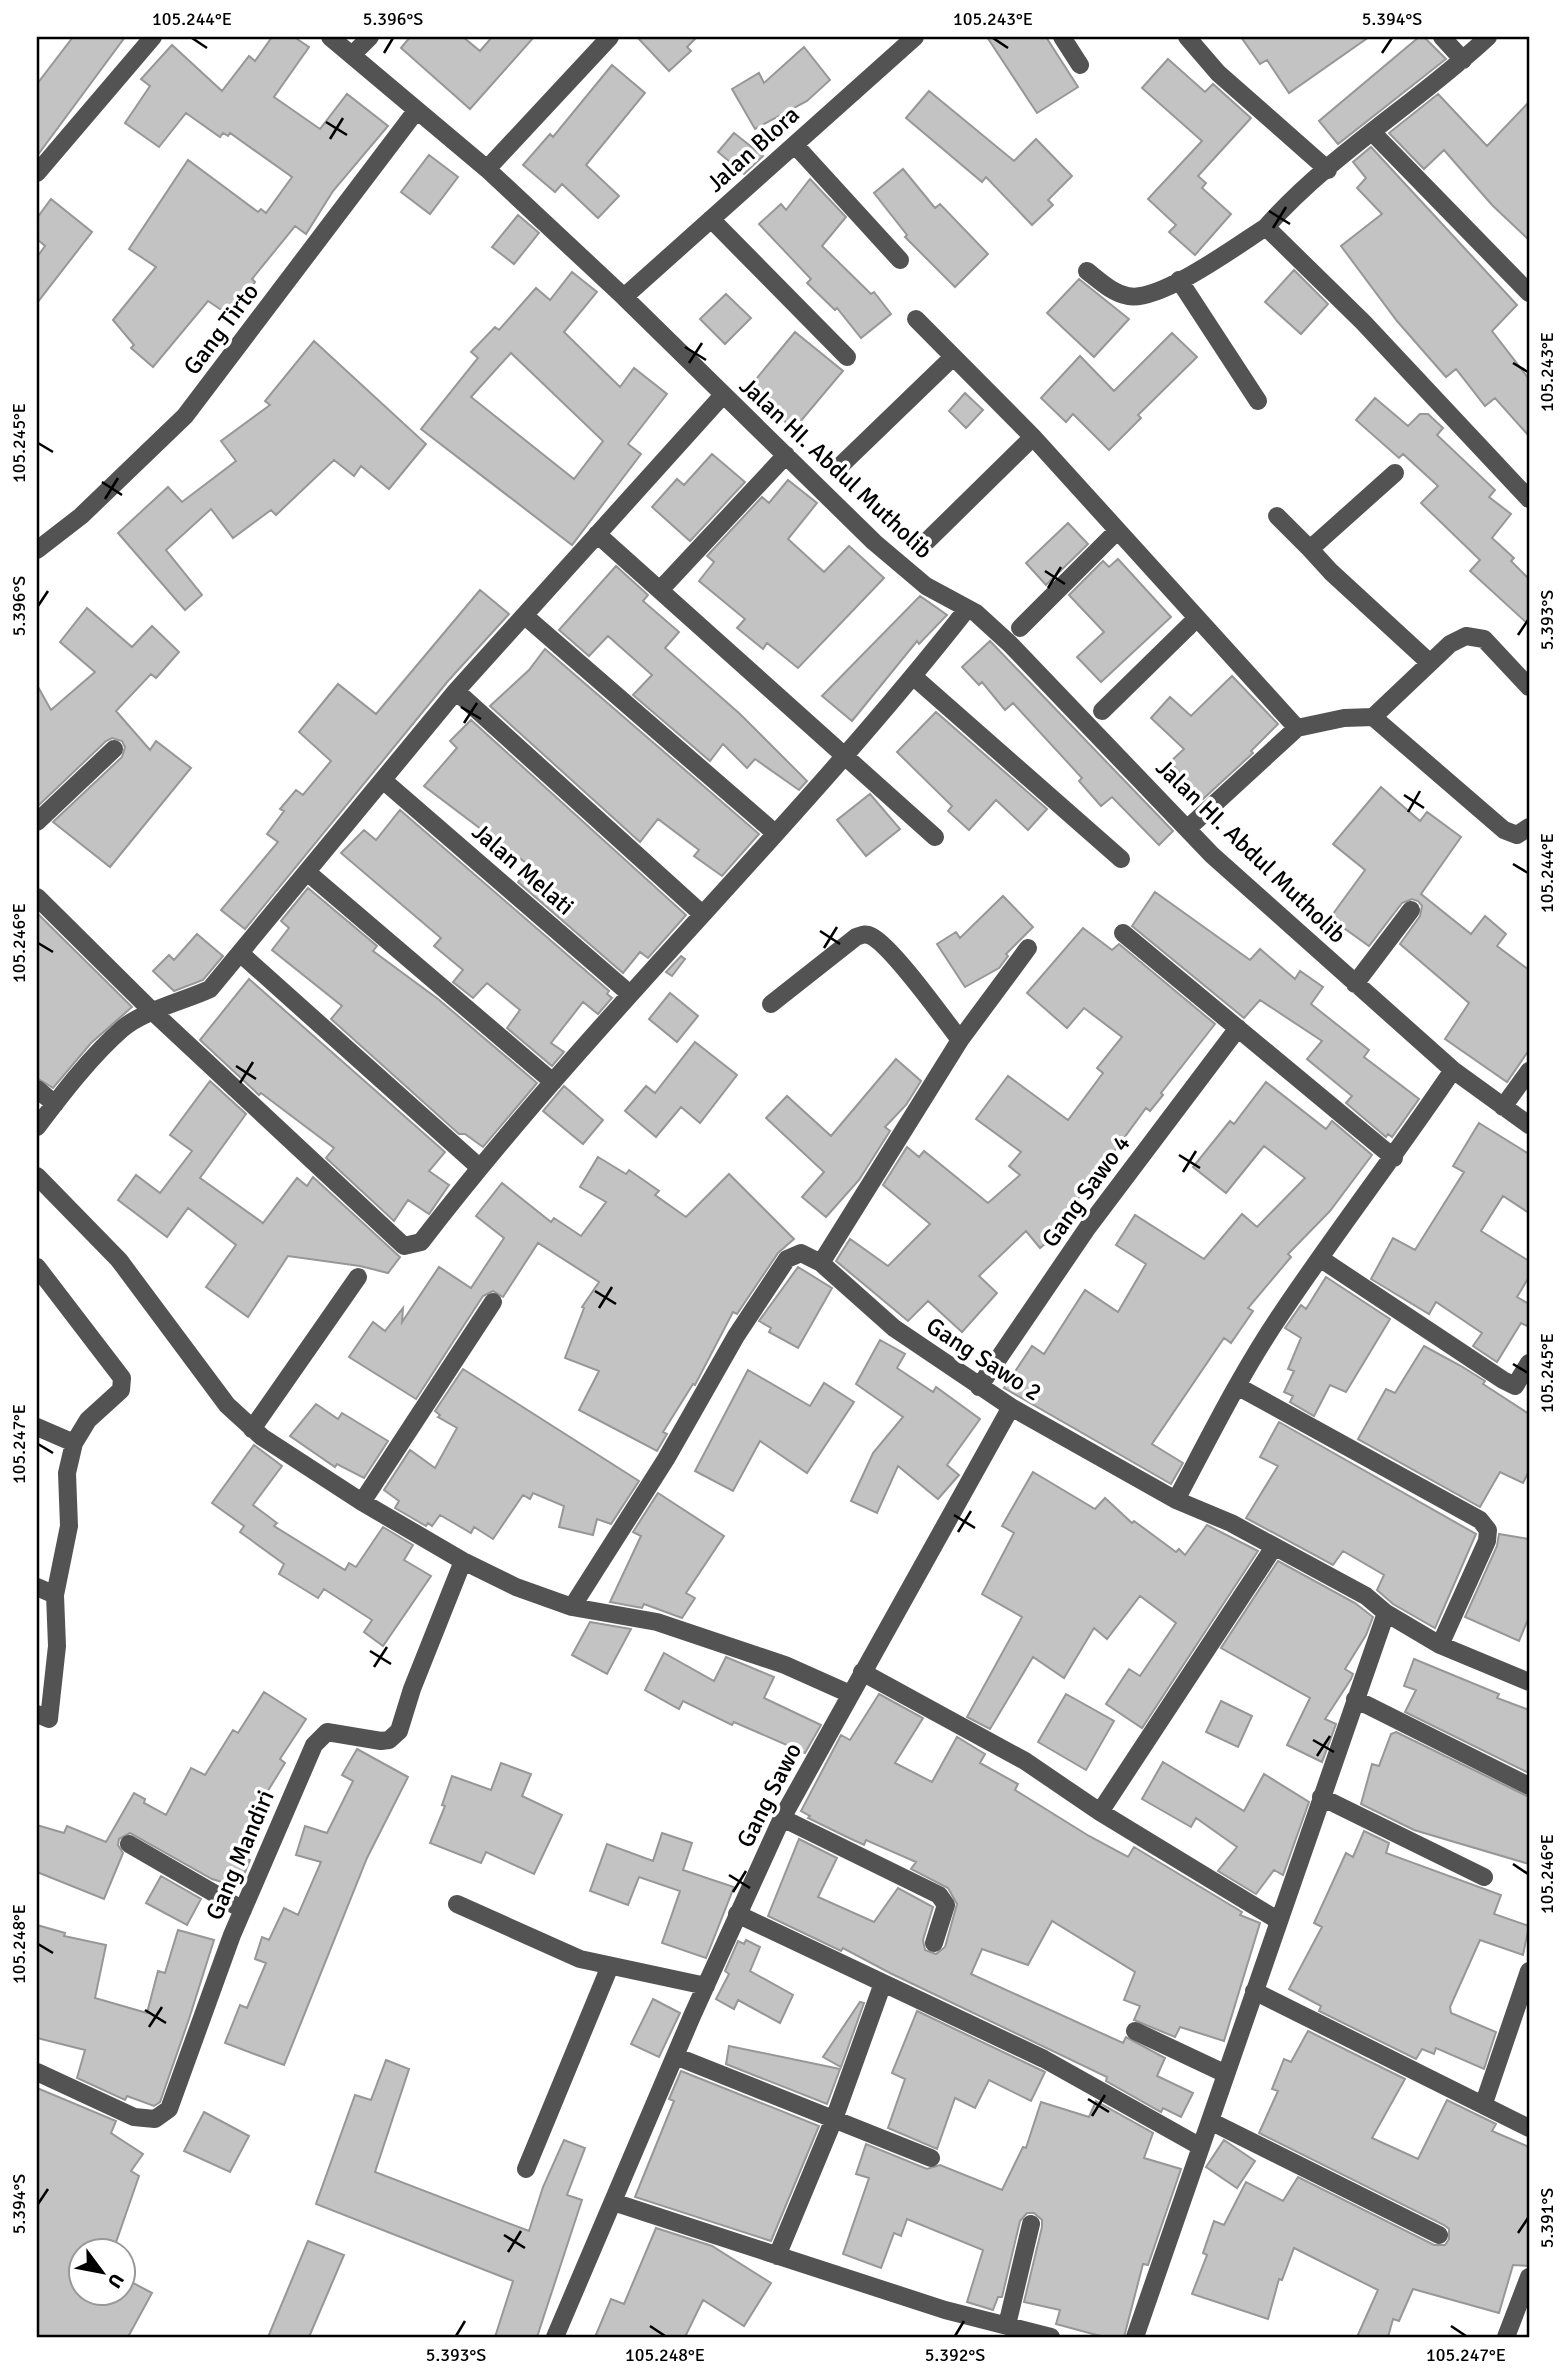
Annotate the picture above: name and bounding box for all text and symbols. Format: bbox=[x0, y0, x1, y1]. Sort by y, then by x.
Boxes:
text: 105.244°E bbox=[152, 8, 232, 30]
text: 5.396°S bbox=[363, 8, 423, 30]
text: 105.243°E bbox=[953, 8, 1033, 30]
text: 5.394°S bbox=[1362, 8, 1422, 30]
street label: Jalan Blora bbox=[700, 100, 806, 198]
street label: Gang Tirto bbox=[177, 277, 265, 381]
text: 105.243°E bbox=[1536, 332, 1558, 412]
street label: Jalan HI. Abdul Mutholib bbox=[733, 371, 939, 565]
text: 105.245°E bbox=[8, 403, 30, 483]
text: 5.396°S bbox=[8, 576, 30, 636]
text: 5.393°S bbox=[1536, 590, 1558, 650]
street label: Jalan HI. Abdul Mutholib bbox=[1150, 752, 1352, 950]
street label: Jalan Melati bbox=[466, 817, 580, 921]
text: 105.244°E bbox=[1536, 833, 1558, 913]
text: 105.246°E bbox=[8, 903, 30, 983]
street label: Gang Sawo 4 bbox=[1035, 1129, 1137, 1253]
street label: Gang Sawo 2 bbox=[921, 1311, 1047, 1407]
text: 105.245°E bbox=[1536, 1333, 1558, 1413]
text: 105.247°E bbox=[8, 1404, 30, 1484]
street label: Gang Sawo bbox=[730, 1738, 808, 1852]
street label: Gang Mandiri bbox=[199, 1786, 281, 1924]
text: 105.246°E bbox=[1536, 1834, 1558, 1914]
text: 105.248°E bbox=[8, 1904, 30, 1984]
text: 5.394°S bbox=[8, 2174, 30, 2234]
text: 5.391°S bbox=[1536, 2188, 1558, 2248]
north arrow bbox=[66, 2238, 136, 2308]
text: U bbox=[102, 2269, 129, 2292]
text: 5.393°S bbox=[426, 2344, 486, 2366]
text: 105.248°E bbox=[625, 2344, 705, 2366]
text: 5.392°S bbox=[925, 2344, 985, 2366]
text: 105.247°E bbox=[1426, 2344, 1506, 2366]

